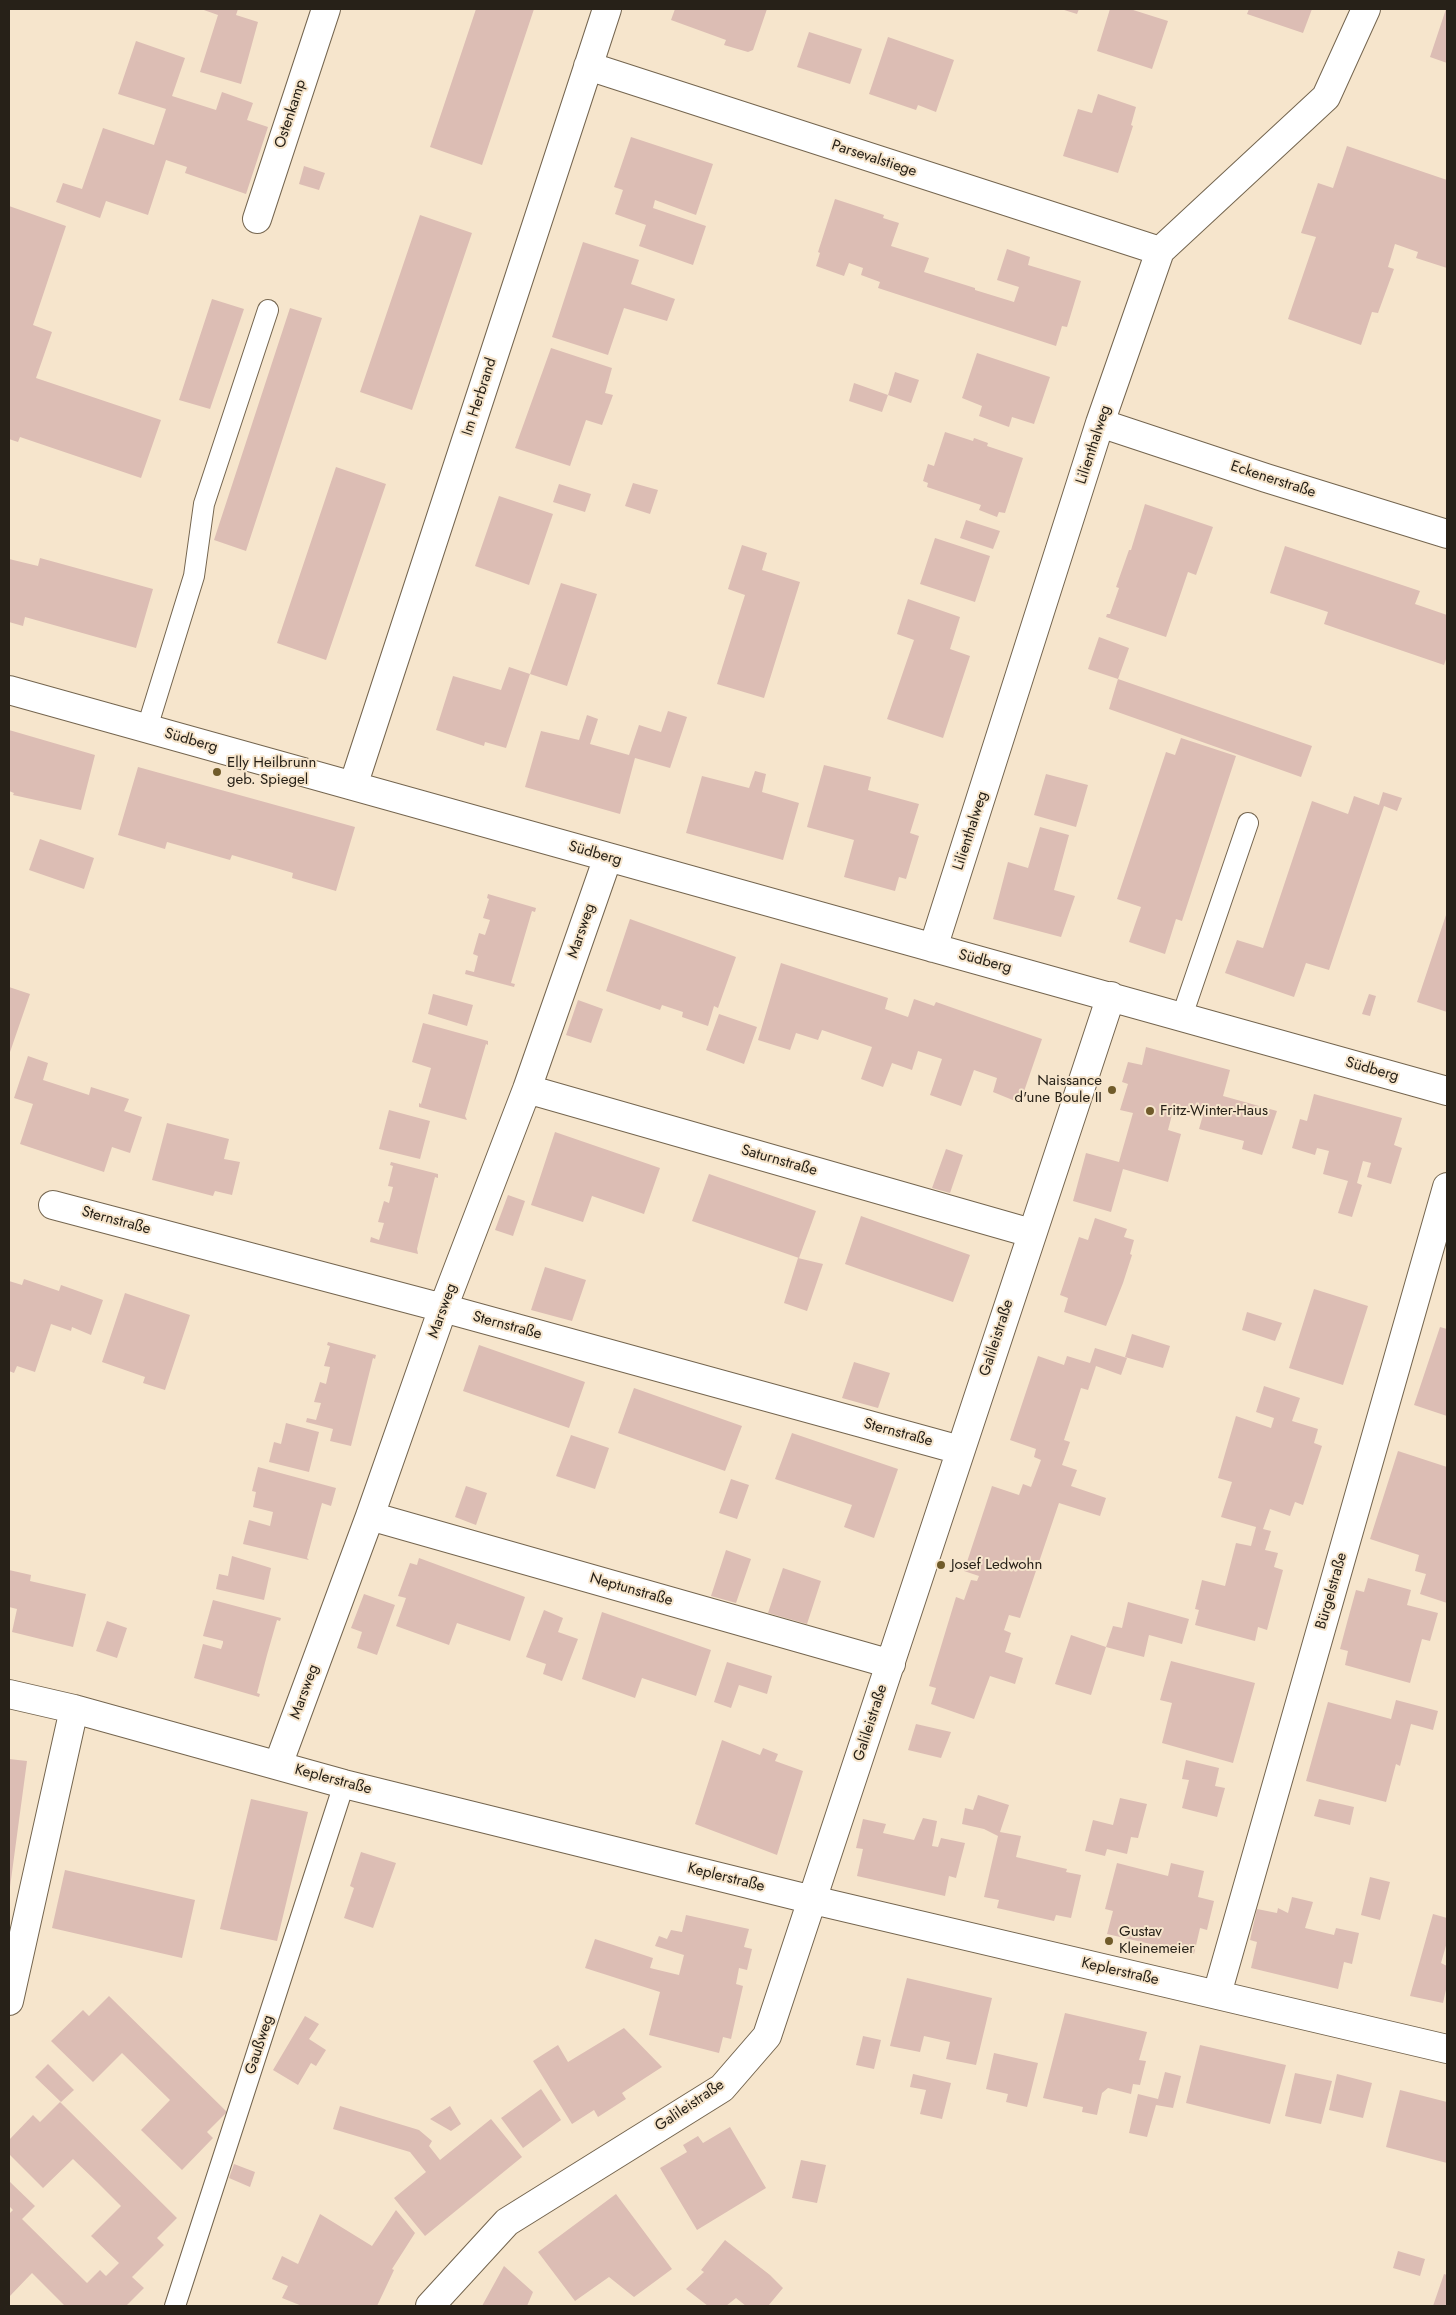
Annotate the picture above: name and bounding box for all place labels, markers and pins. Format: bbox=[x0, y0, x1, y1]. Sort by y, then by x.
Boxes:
place label: Elly Heilbrunn geb. Spiegel bbox=[227, 754, 316, 789]
marker: Elly Heilbrunn geb. Spiegel bbox=[211, 766, 223, 778]
place label: Naissance d'une Boule II bbox=[1014, 1072, 1102, 1107]
marker: Naissance d'une Boule II bbox=[1106, 1084, 1118, 1096]
place label: Fritz-Winter-Haus bbox=[1160, 1102, 1268, 1120]
marker: Fritz-Winter-Haus bbox=[1144, 1105, 1156, 1117]
place label: Josef Ledwohn bbox=[951, 1556, 1042, 1574]
marker: Josef Ledwohn bbox=[935, 1559, 947, 1571]
place label: Gustav Kleinemeier bbox=[1119, 1923, 1194, 1958]
marker: Gustav Kleinemeier bbox=[1103, 1935, 1115, 1947]

